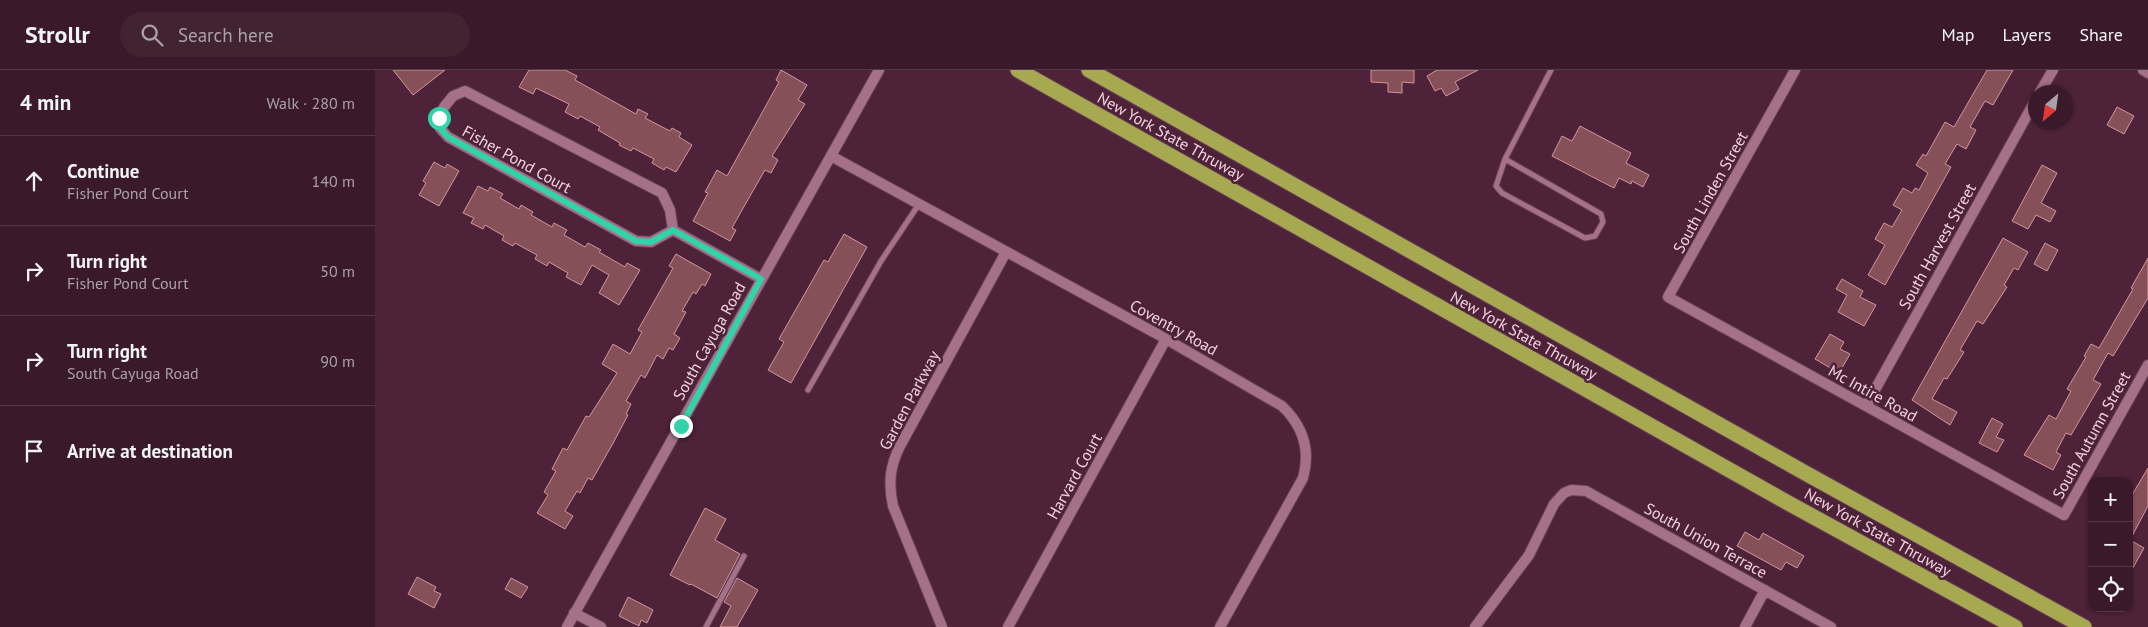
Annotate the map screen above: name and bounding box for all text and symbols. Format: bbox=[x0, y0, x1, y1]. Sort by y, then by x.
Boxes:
search box bbox=[120, 12, 470, 57]
text: Strollr bbox=[25, 19, 90, 50]
icon: search bbox=[138, 21, 166, 49]
text: Search here bbox=[178, 23, 274, 47]
text: Map bbox=[1942, 23, 1974, 46]
text: Layers bbox=[2002, 23, 2051, 46]
text: Share bbox=[2079, 23, 2123, 46]
north arrow bbox=[2028, 85, 2073, 130]
street label: New York State Thruway bbox=[1094, 87, 1248, 185]
text: 4 min bbox=[20, 89, 71, 116]
text: Walk · 280 m bbox=[266, 93, 355, 113]
route start bbox=[428, 107, 451, 130]
street label: Fisher Pond Court bbox=[459, 121, 576, 197]
street label: South Linden Street bbox=[1668, 127, 1752, 256]
text: Continue bbox=[67, 159, 139, 183]
icon: ahead bbox=[20, 167, 48, 195]
text: 140 m bbox=[312, 171, 355, 191]
street label: South Harvest Street bbox=[1894, 179, 1980, 313]
text: Fisher Pond Court bbox=[67, 183, 189, 203]
text: Turn right bbox=[67, 249, 147, 273]
icon: right bbox=[20, 257, 48, 285]
text: 50 m bbox=[320, 261, 355, 281]
text: Fisher Pond Court bbox=[67, 273, 189, 293]
street label: South Cayuga Road bbox=[668, 279, 750, 403]
street label: New York State Thruway bbox=[1447, 286, 1601, 384]
street label: Coventry Road bbox=[1127, 295, 1221, 359]
text: Turn right bbox=[67, 339, 147, 363]
street label: Garden Parkway bbox=[874, 346, 944, 453]
icon: right bbox=[20, 347, 48, 375]
text: 90 m bbox=[320, 351, 355, 371]
street label: Mc Intire Road bbox=[1825, 360, 1921, 426]
text: South Cayuga Road bbox=[67, 363, 199, 383]
street label: South Autumn Street bbox=[2048, 367, 2135, 502]
route end bbox=[670, 415, 693, 438]
street label: Harvard Court bbox=[1042, 429, 1106, 522]
icon: arrive bbox=[20, 437, 48, 465]
text: Arrive at destination bbox=[67, 439, 233, 463]
map controls bbox=[2088, 477, 2133, 612]
button: + bbox=[2088, 477, 2133, 522]
street label: New York State Thruway bbox=[1801, 483, 1955, 581]
street label: South Union Terrace bbox=[1641, 498, 1771, 582]
button: − bbox=[2088, 522, 2133, 567]
button: locate bbox=[2088, 567, 2133, 612]

